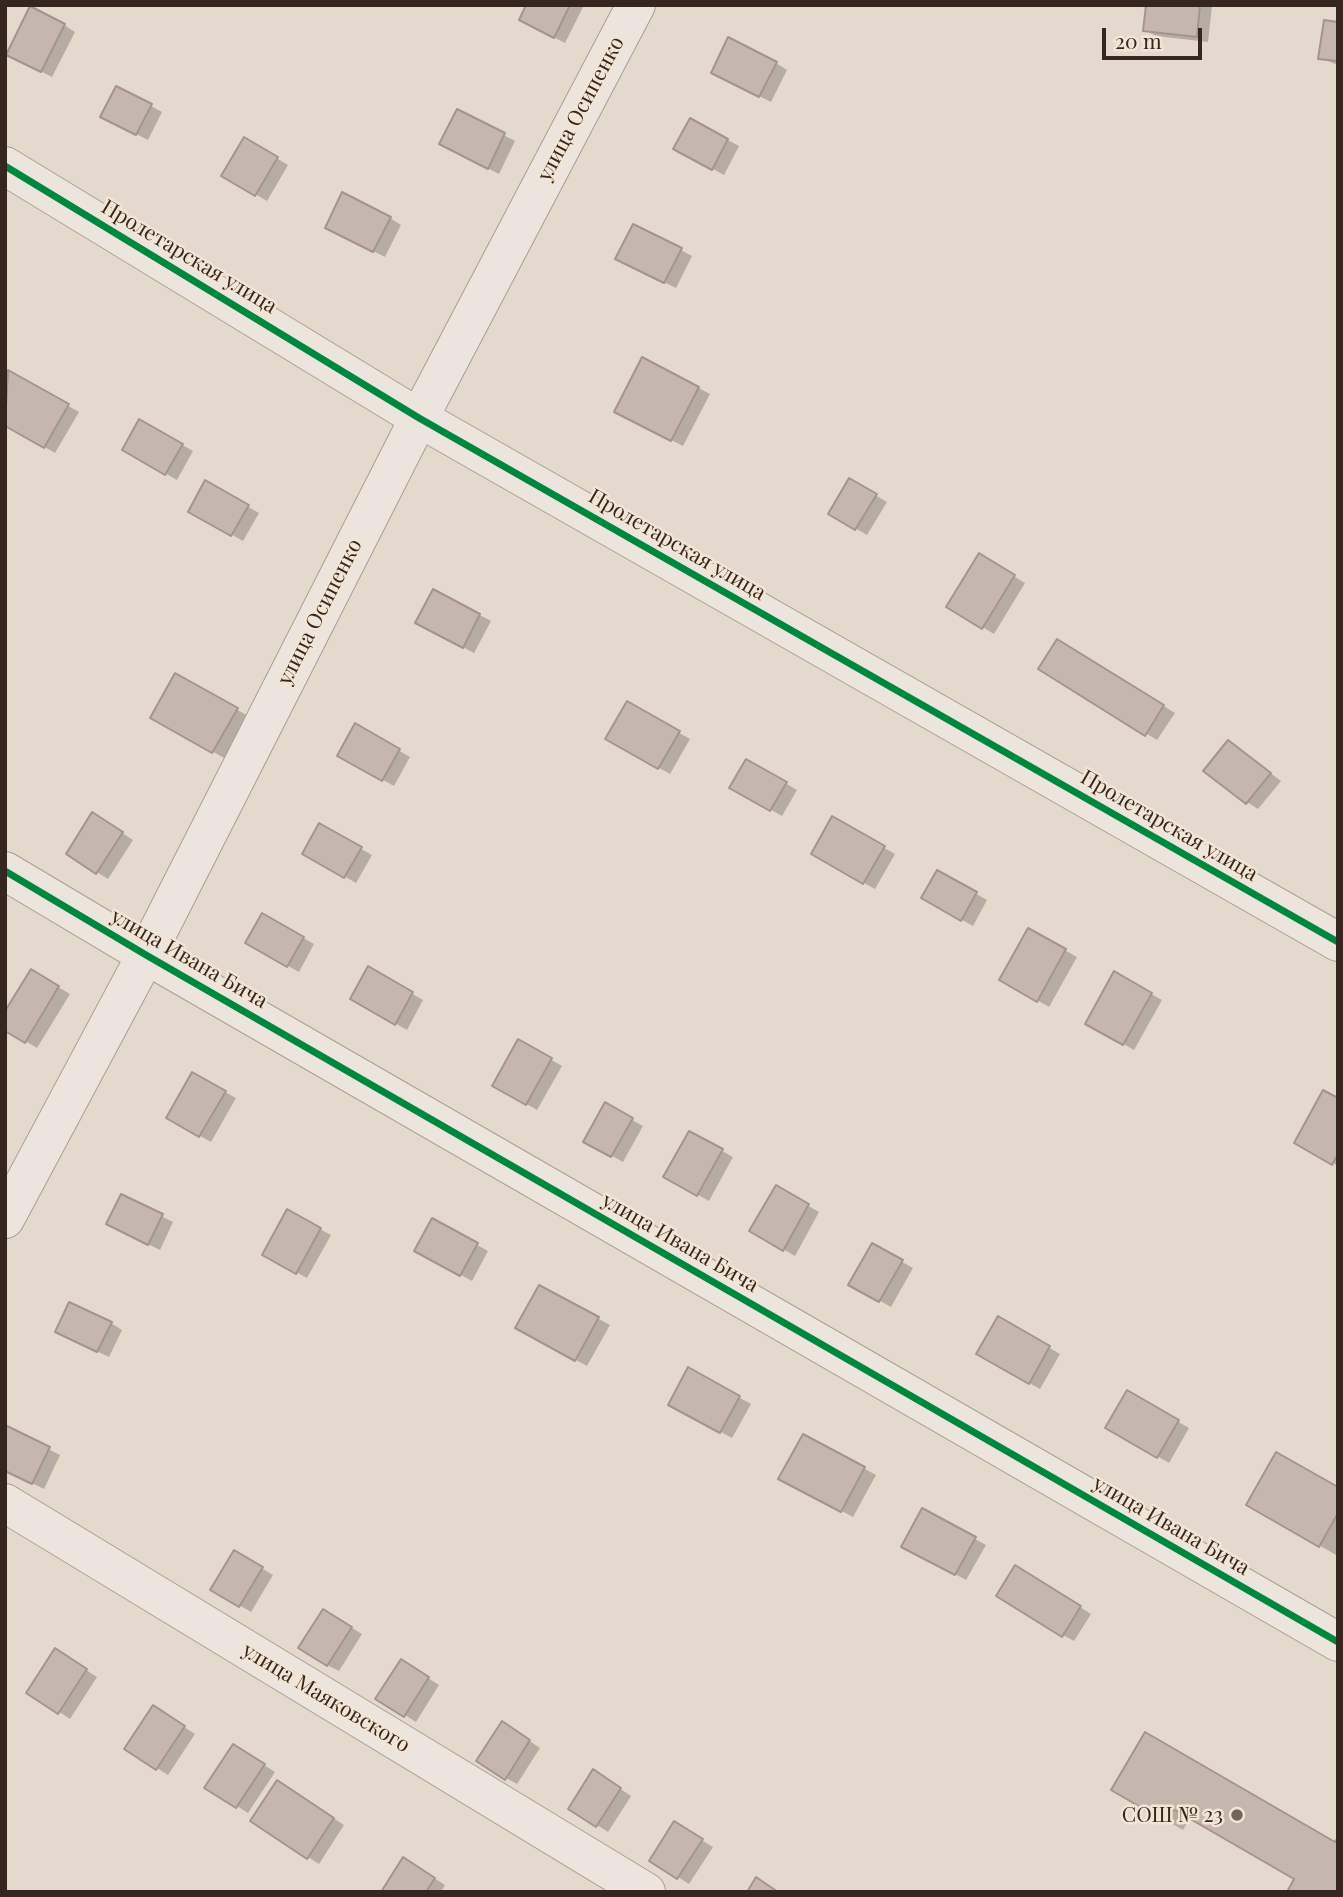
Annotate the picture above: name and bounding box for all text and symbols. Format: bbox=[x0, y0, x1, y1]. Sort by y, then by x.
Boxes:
scale bar bbox=[1105, 14, 1205, 58]
text: 20 m bbox=[1115, 26, 1162, 54]
street label: улица Осипенко bbox=[532, 32, 630, 186]
street label: Пролетарская улица bbox=[97, 195, 281, 319]
street label: Пролетарская улица bbox=[584, 484, 770, 606]
street label: улица Осипенко bbox=[272, 535, 368, 689]
street label: Пролетарская улица bbox=[1076, 765, 1262, 887]
street label: улица Ивана Бича bbox=[106, 904, 272, 1014]
street label: улица Ивана Бича bbox=[597, 1188, 763, 1298]
street label: улица Ивана Бича bbox=[1088, 1471, 1254, 1581]
street label: улица Маяковского bbox=[238, 1638, 414, 1758]
place label: СОШ № 23 bbox=[1122, 1802, 1223, 1828]
marker: СОШ № 23 bbox=[1229, 1807, 1245, 1823]

